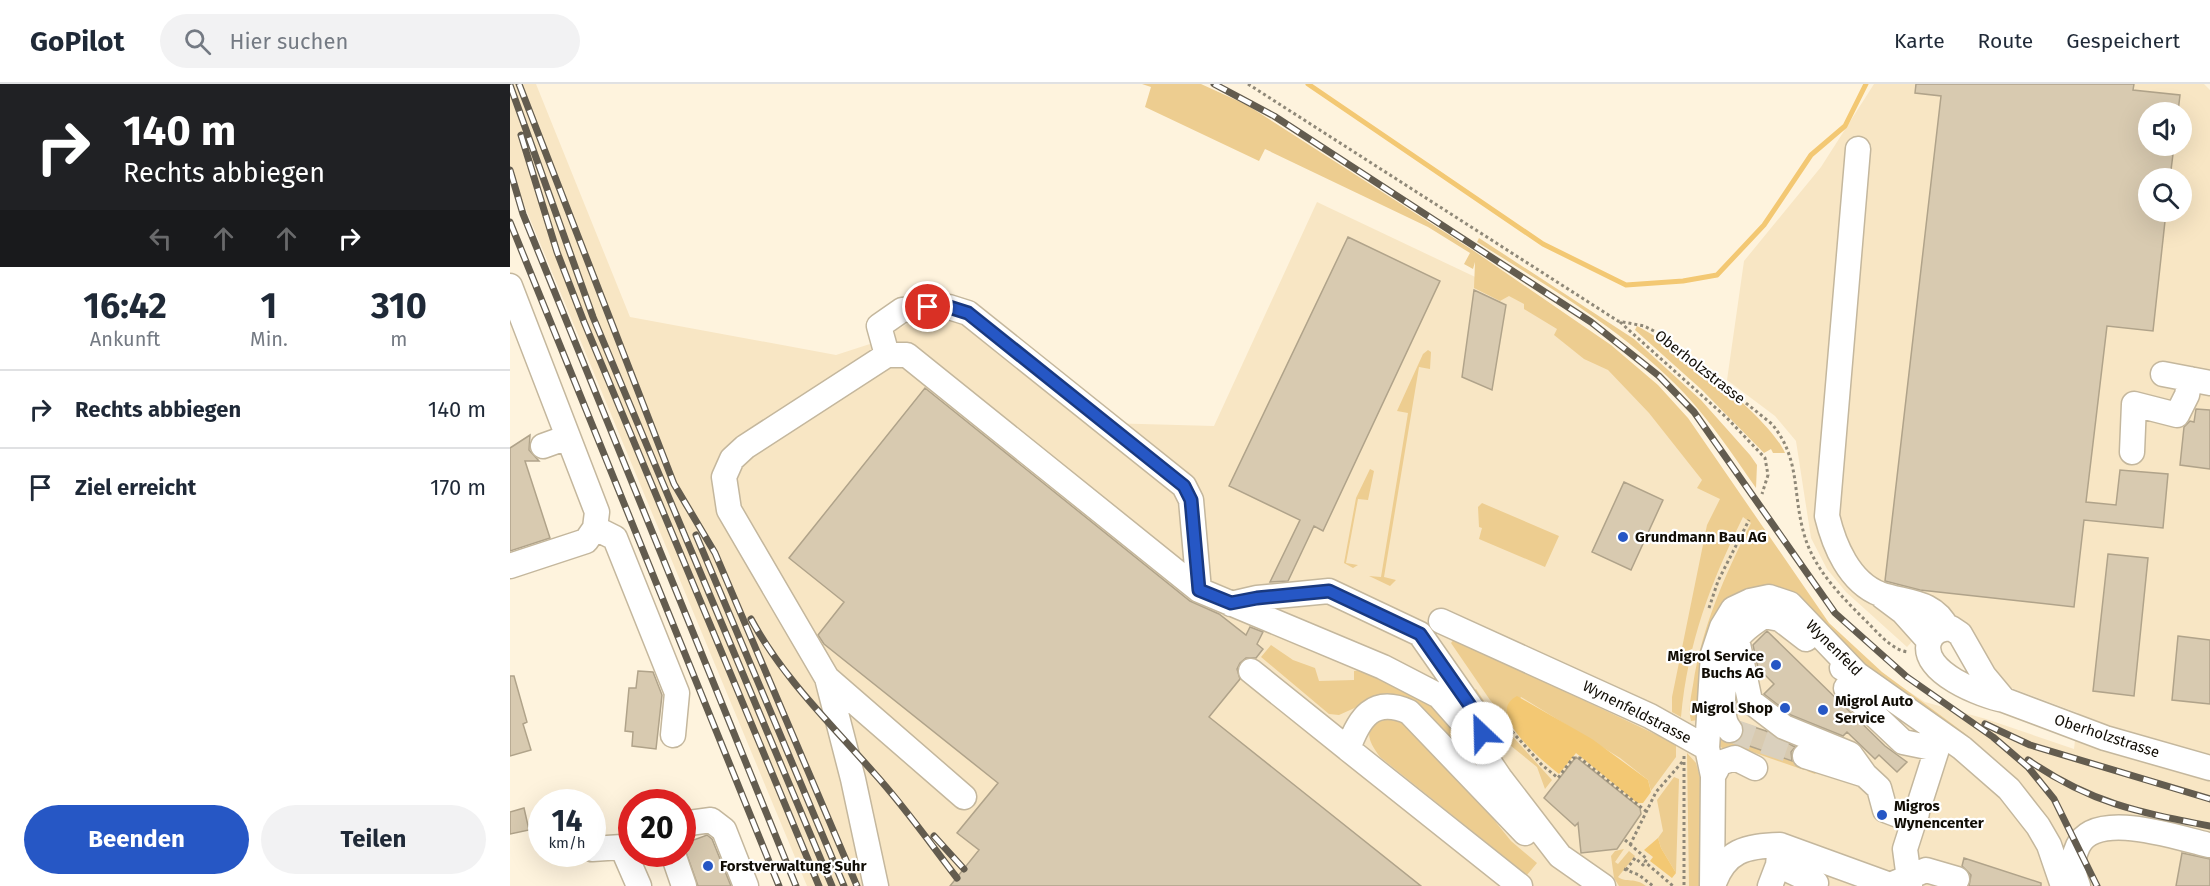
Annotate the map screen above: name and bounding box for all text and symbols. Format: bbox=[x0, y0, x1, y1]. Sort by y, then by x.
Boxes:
search box bbox=[160, 14, 580, 68]
text: GoPilot bbox=[30, 25, 124, 58]
icon: search bbox=[181, 25, 214, 58]
text: Hier suchen bbox=[229, 28, 348, 55]
text: Karte bbox=[1894, 28, 1945, 54]
text: Route bbox=[1978, 28, 2033, 54]
text: Gespeichert bbox=[2066, 28, 2180, 54]
map controls bbox=[2138, 102, 2192, 222]
button: sound bbox=[2138, 102, 2192, 156]
text: 140 m bbox=[123, 106, 236, 156]
icon: right bbox=[24, 108, 102, 186]
text: Rechts abbiegen bbox=[123, 157, 325, 189]
button: search bbox=[2138, 168, 2192, 222]
icon: left bbox=[144, 222, 177, 255]
icon: ahead bbox=[207, 222, 240, 255]
icon: ahead bbox=[270, 222, 303, 255]
icon: right bbox=[333, 222, 366, 255]
pin bbox=[902, 281, 953, 332]
text: 16:42 bbox=[83, 284, 167, 328]
text: 1 bbox=[261, 284, 277, 328]
text: 310 bbox=[371, 284, 427, 328]
icon: arrive bbox=[911, 290, 944, 323]
street label: Oberholzstrasse bbox=[1651, 326, 1749, 408]
text: Ankunft bbox=[90, 327, 160, 351]
text: Min. bbox=[250, 327, 288, 351]
text: m bbox=[390, 327, 407, 351]
icon: right bbox=[24, 393, 57, 426]
text: Rechts abbiegen bbox=[75, 396, 241, 423]
text: 140 m bbox=[428, 396, 486, 423]
icon: arrive bbox=[24, 471, 57, 504]
text: Ziel erreicht bbox=[75, 474, 196, 501]
text: 170 m bbox=[430, 474, 486, 501]
place label: Grundmann Bau AG bbox=[1635, 528, 1767, 546]
marker: Grundmann Bau AG bbox=[1616, 530, 1630, 544]
street label: Wynenfeld bbox=[1802, 616, 1866, 680]
place label: Migrol Service Buchs AG bbox=[1667, 647, 1764, 682]
marker: Migrol Service Buchs AG bbox=[1769, 658, 1783, 672]
street label: Wynenfeldstrasse bbox=[1580, 677, 1694, 747]
place label: Migrol Auto Service bbox=[1835, 692, 1914, 727]
place label: Migrol Shop bbox=[1691, 699, 1773, 717]
position arrow bbox=[1450, 701, 1514, 765]
marker: Migrol Shop bbox=[1778, 701, 1792, 715]
marker: Migrol Auto Service bbox=[1816, 703, 1830, 717]
street label: Oberholzstrasse bbox=[2052, 711, 2162, 761]
speed limit sign: 20 bbox=[618, 789, 696, 867]
place label: Migros Wynencenter bbox=[1894, 797, 1985, 832]
text: 14 bbox=[552, 803, 582, 839]
button: Beenden bbox=[24, 805, 249, 874]
button: Teilen bbox=[261, 805, 486, 874]
marker: Migros Wynencenter bbox=[1875, 808, 1889, 822]
text: km/h bbox=[548, 834, 586, 852]
place label: Forstverwaltung Suhr bbox=[720, 857, 867, 875]
marker: Forstverwaltung Suhr bbox=[701, 859, 715, 873]

